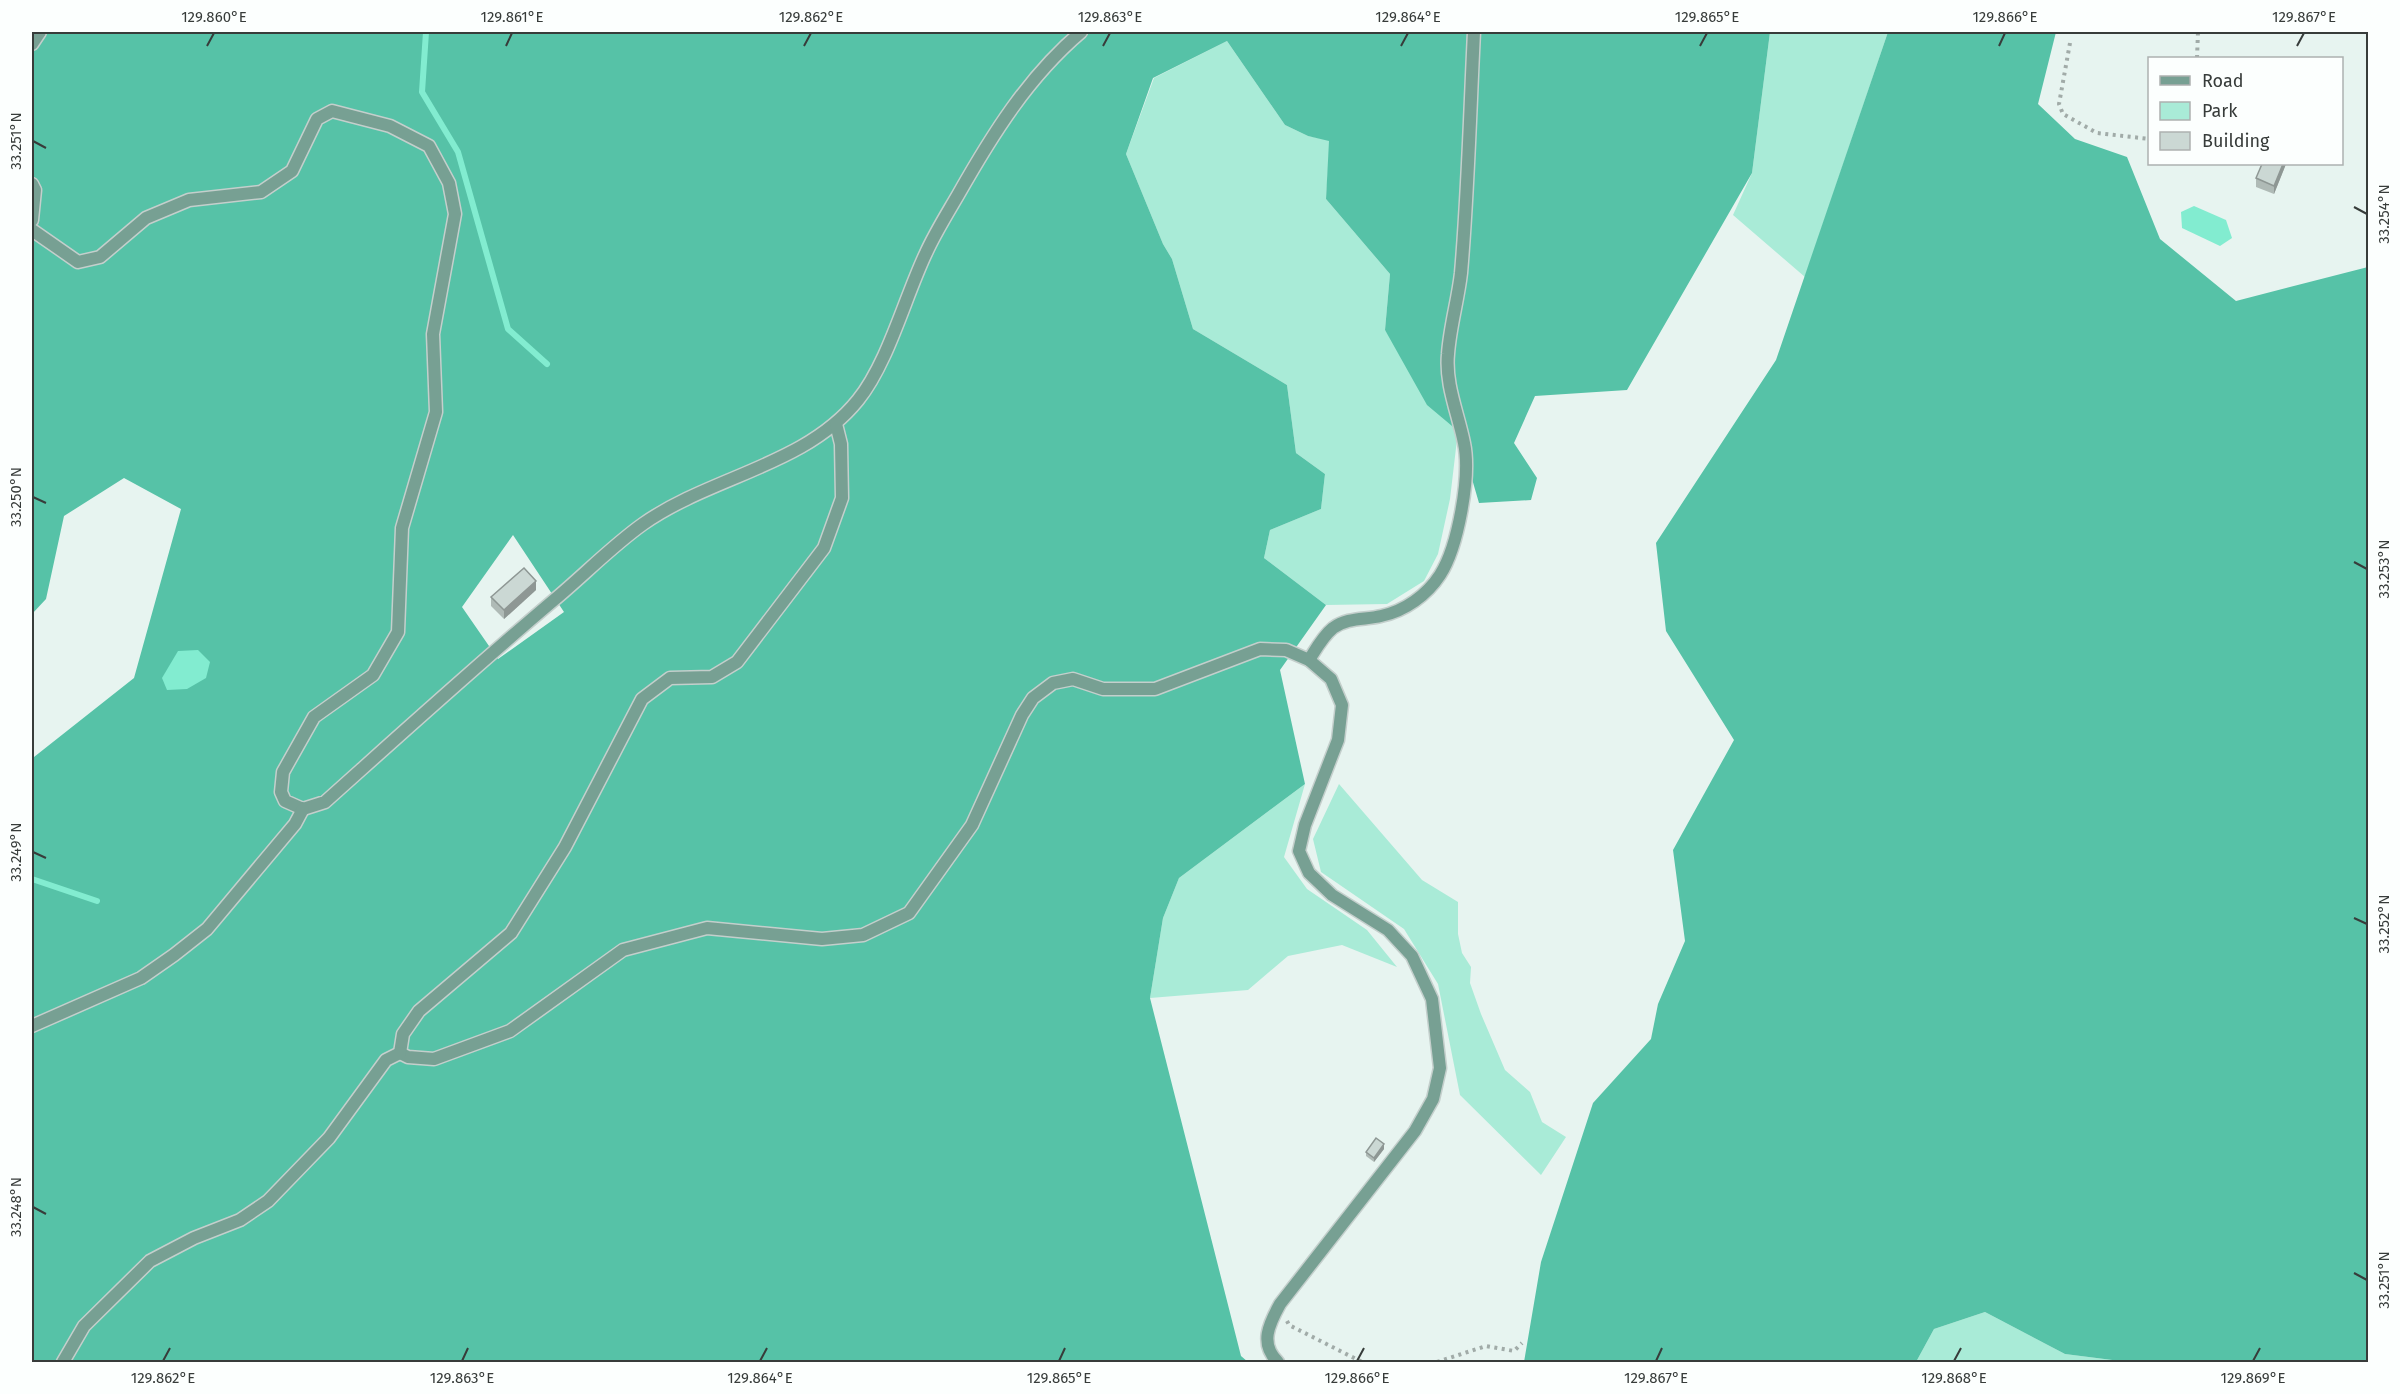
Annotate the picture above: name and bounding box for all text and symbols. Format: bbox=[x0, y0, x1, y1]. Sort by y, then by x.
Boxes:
text: 129.860°E bbox=[181, 8, 247, 26]
text: 129.861°E bbox=[480, 8, 544, 26]
text: 129.862°E bbox=[779, 8, 843, 26]
text: 129.863°E bbox=[1078, 8, 1142, 26]
text: 129.864°E bbox=[1375, 8, 1441, 26]
text: 129.865°E bbox=[1675, 8, 1739, 26]
text: 129.866°E bbox=[1972, 8, 2038, 26]
text: 129.867°E bbox=[2272, 8, 2336, 26]
legend bbox=[2148, 57, 2343, 165]
text: Road bbox=[2202, 70, 2244, 92]
text: Park bbox=[2202, 100, 2238, 122]
text: 33.251°N bbox=[7, 112, 25, 170]
text: Building bbox=[2202, 130, 2270, 152]
text: 33.254°N bbox=[2375, 184, 2393, 244]
text: 33.250°N bbox=[7, 467, 25, 527]
text: 33.253°N bbox=[2375, 540, 2393, 598]
text: 33.249°N bbox=[7, 822, 25, 882]
text: 33.252°N bbox=[2375, 895, 2393, 953]
text: 33.248°N bbox=[7, 1177, 25, 1237]
text: 33.251°N bbox=[2375, 1251, 2393, 1309]
text: 129.862°E bbox=[131, 1369, 195, 1387]
text: 129.863°E bbox=[430, 1369, 494, 1387]
text: 129.864°E bbox=[727, 1369, 793, 1387]
text: 129.865°E bbox=[1027, 1369, 1091, 1387]
text: 129.866°E bbox=[1324, 1369, 1390, 1387]
text: 129.867°E bbox=[1624, 1369, 1688, 1387]
text: 129.868°E bbox=[1921, 1369, 1987, 1387]
text: 129.869°E bbox=[2220, 1369, 2286, 1387]

